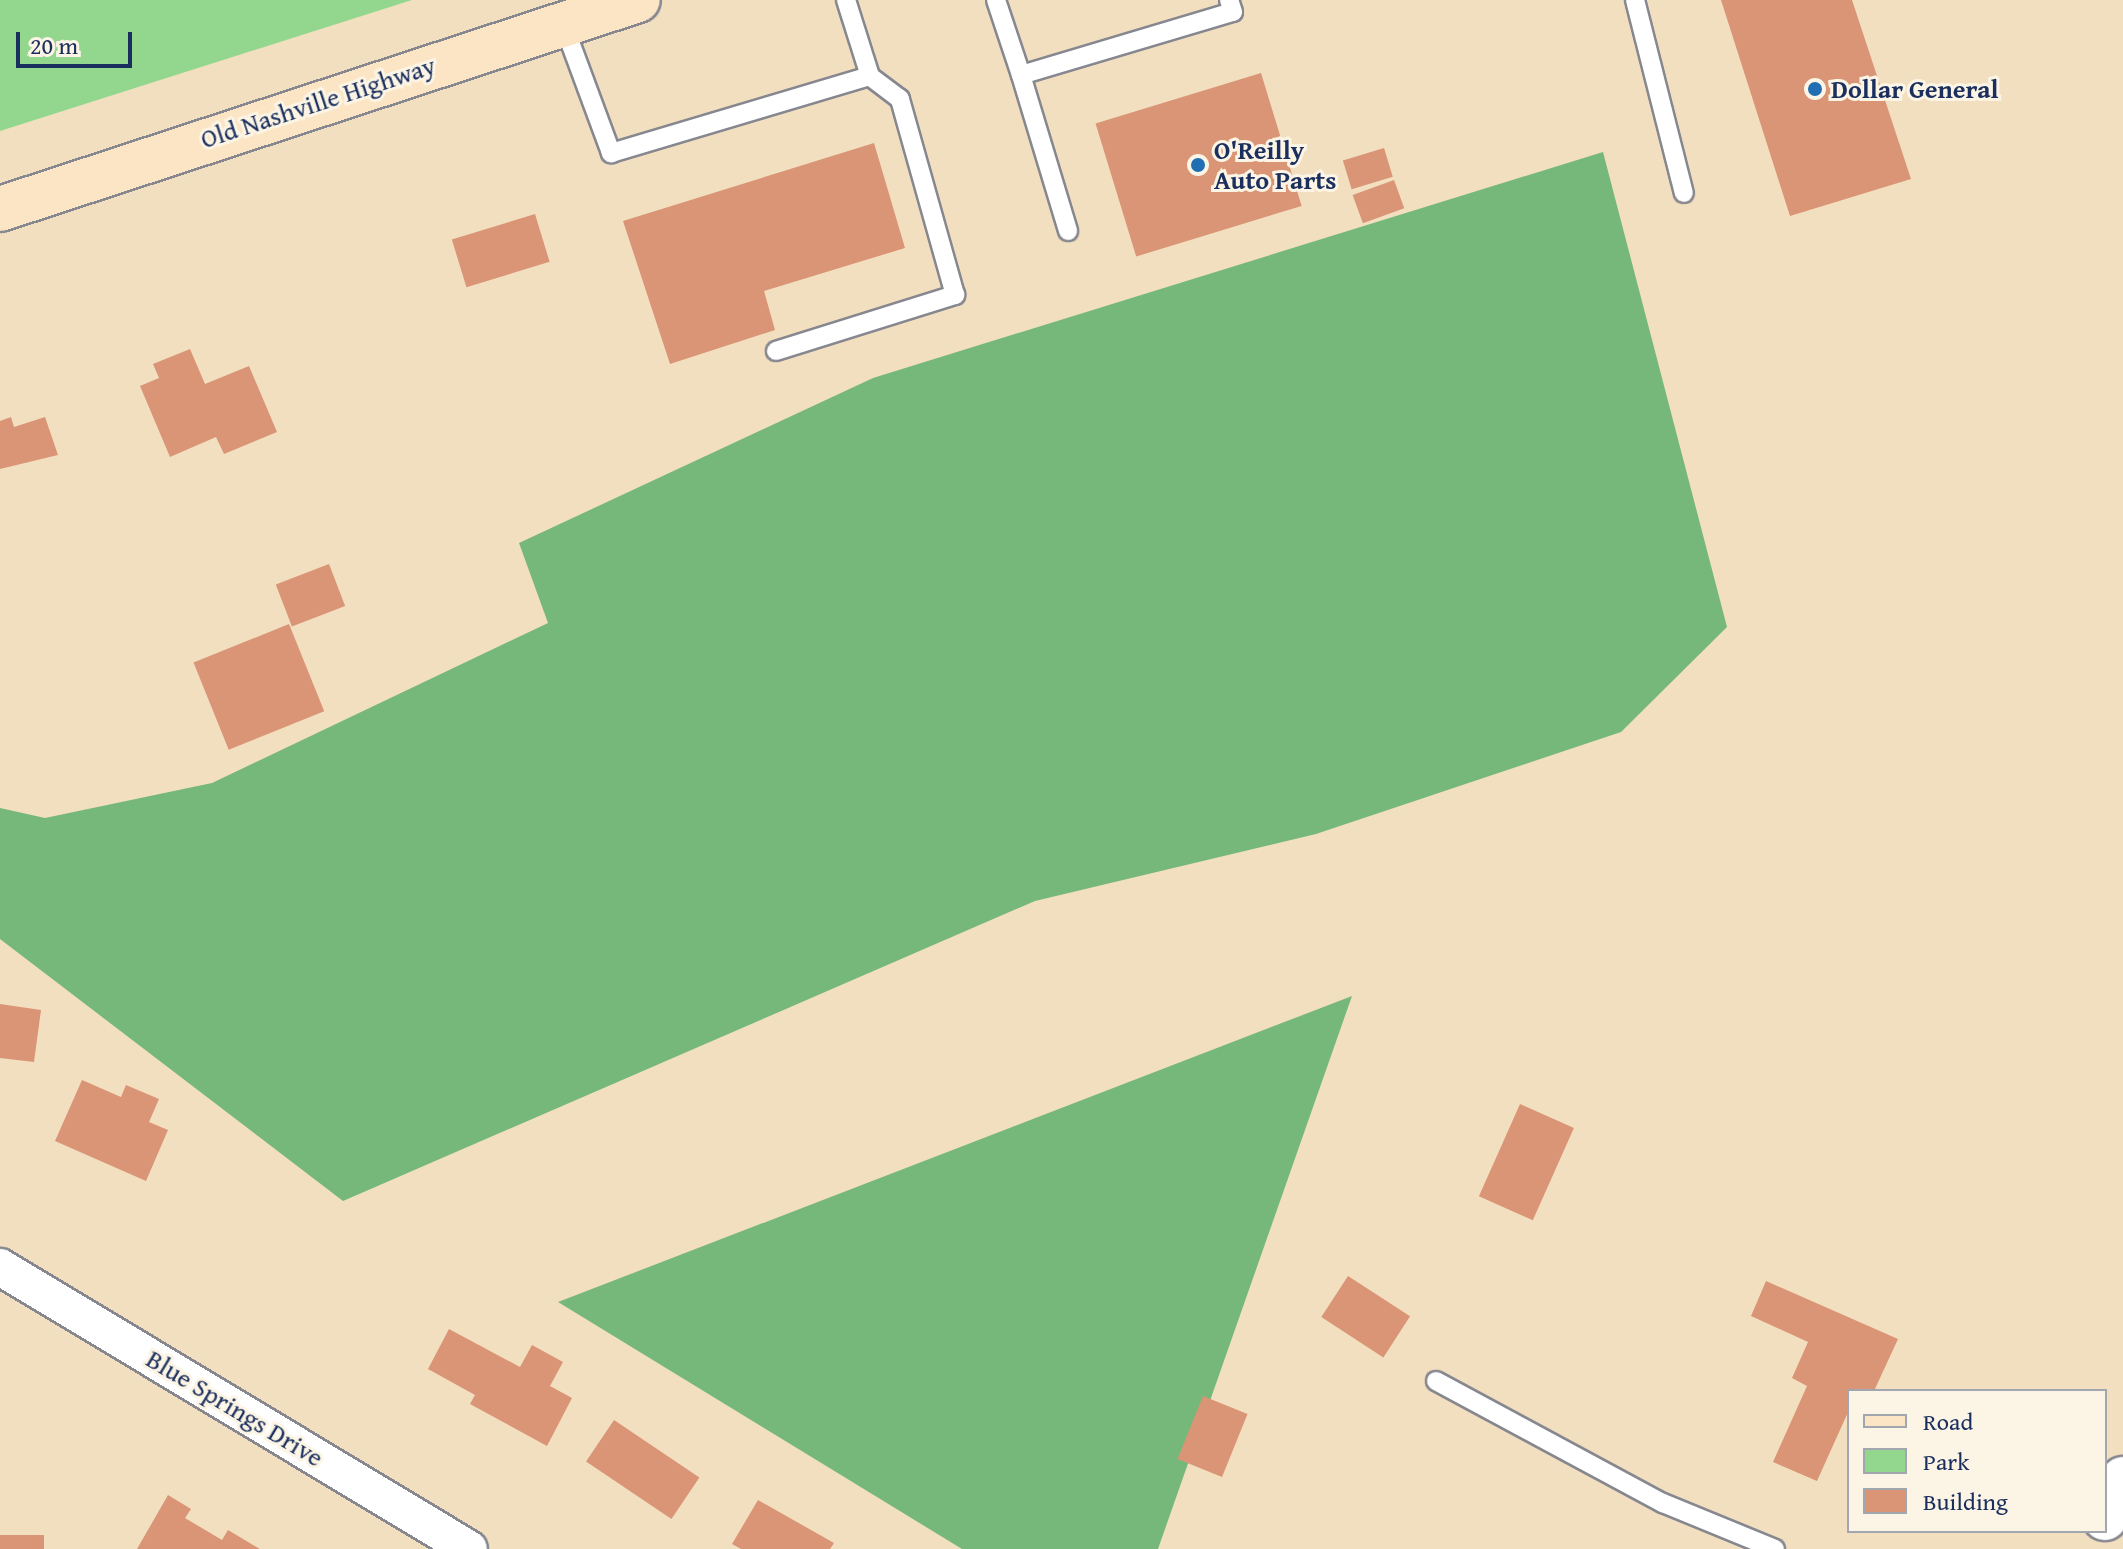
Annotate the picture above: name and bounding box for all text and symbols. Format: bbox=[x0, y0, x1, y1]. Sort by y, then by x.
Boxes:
scale bar bbox=[20, 16, 136, 66]
text: 20 m bbox=[30, 28, 78, 63]
street label: Old Nashville Highway bbox=[197, 49, 439, 155]
place label: Dollar General bbox=[1831, 73, 1999, 105]
marker: Dollar General bbox=[1806, 80, 1824, 98]
place label: O'Reilly Auto Parts bbox=[1214, 134, 1336, 196]
marker: O'Reilly Auto Parts bbox=[1189, 156, 1207, 174]
street label: Blue Springs Drive bbox=[141, 1343, 329, 1473]
legend bbox=[1847, 1389, 2107, 1533]
text: Road bbox=[1923, 1404, 1973, 1439]
text: Park bbox=[1923, 1444, 1969, 1479]
text: Building bbox=[1923, 1484, 2008, 1519]

